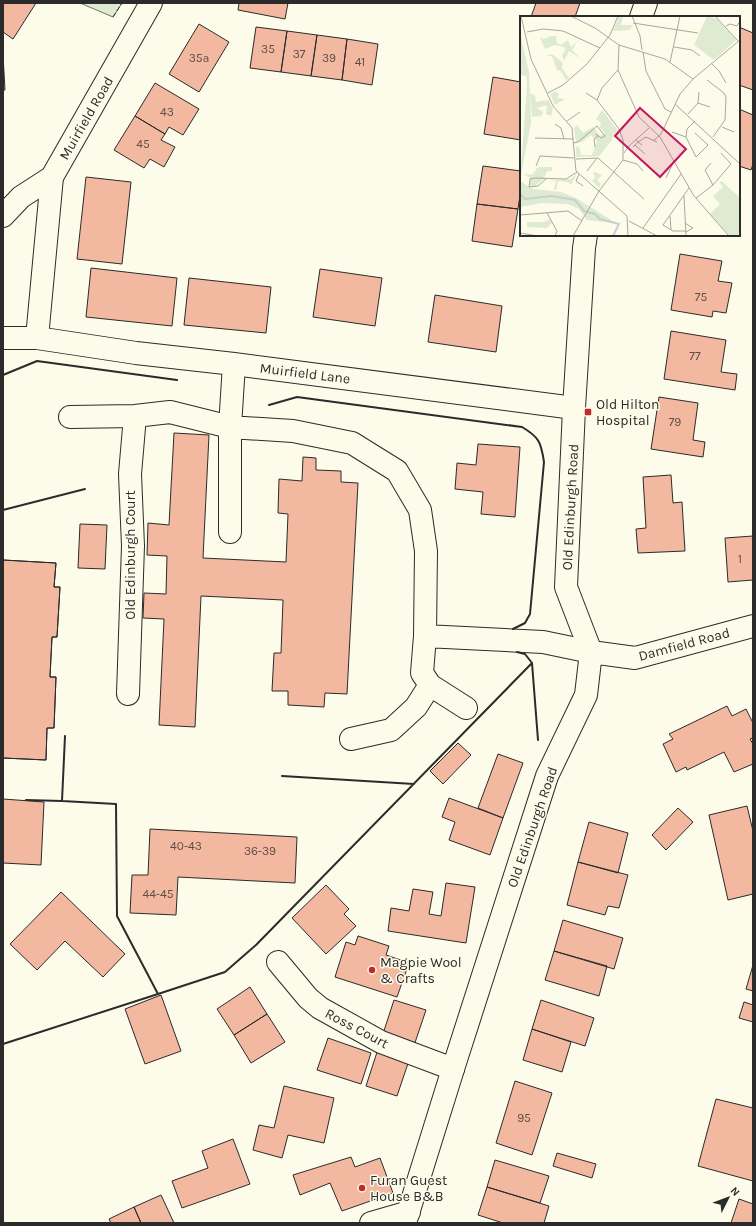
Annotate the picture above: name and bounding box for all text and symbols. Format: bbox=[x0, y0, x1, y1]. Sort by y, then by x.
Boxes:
inset map bbox=[520, 16, 740, 236]
house number: 35 bbox=[261, 42, 275, 56]
house number: 37 bbox=[293, 47, 306, 61]
house number: 35a bbox=[189, 51, 209, 65]
house number: 39 bbox=[322, 51, 336, 65]
house number: 41 bbox=[355, 55, 365, 69]
street label: Muirfield Road bbox=[56, 74, 117, 163]
house number: 43 bbox=[160, 105, 174, 119]
house number: 45 bbox=[136, 137, 150, 151]
house number: 75 bbox=[695, 290, 707, 304]
house number: 77 bbox=[689, 349, 701, 363]
street label: Muirfield Lane bbox=[259, 360, 351, 387]
place label: Old Hilton Hospital bbox=[596, 396, 659, 429]
marker: Old Hilton Hospital bbox=[583, 407, 593, 417]
house number: 79 bbox=[669, 415, 681, 429]
street label: Old Edinburgh Road bbox=[559, 443, 582, 571]
street label: Old Edinburgh Court bbox=[122, 490, 139, 620]
house number: 1 bbox=[738, 552, 742, 566]
street label: Damfield Road bbox=[637, 624, 732, 665]
street label: Old Edinburgh Road bbox=[504, 764, 561, 890]
house number: 40-43 bbox=[170, 839, 202, 853]
house number: 36-39 bbox=[244, 844, 276, 858]
house number: 44-45 bbox=[142, 887, 174, 901]
place label: Magpie Wool & Crafts bbox=[380, 954, 462, 987]
marker: Magpie Wool & Crafts bbox=[367, 965, 377, 975]
street label: Ross Court bbox=[322, 1005, 391, 1052]
house number: 95 bbox=[517, 1111, 531, 1125]
place label: Furan Guest House B&B bbox=[370, 1172, 447, 1205]
north arrow bbox=[708, 1178, 748, 1218]
marker: Furan Guest House B&B bbox=[357, 1183, 367, 1193]
text: N bbox=[728, 1184, 743, 1199]

